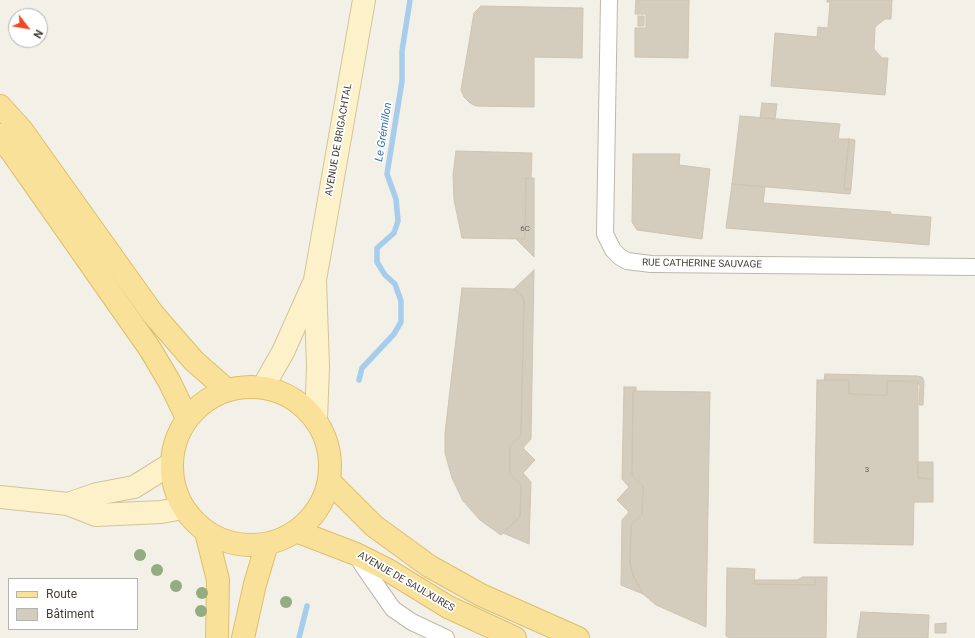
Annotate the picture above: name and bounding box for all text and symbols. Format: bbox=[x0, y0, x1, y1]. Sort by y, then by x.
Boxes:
north arrow bbox=[8, 8, 48, 48]
text: N bbox=[30, 27, 45, 41]
street label: AVENUE DE BRIGACHTAL bbox=[323, 83, 355, 197]
water label: Le Grémillon bbox=[373, 102, 395, 162]
house number: 6C bbox=[520, 224, 530, 234]
street label: RUE CATHERINE SAUVAGE bbox=[642, 257, 762, 271]
house number: 3 bbox=[865, 465, 869, 475]
street label: AVENUE DE SAULXURES bbox=[356, 549, 456, 615]
legend bbox=[8, 578, 138, 630]
text: Route bbox=[46, 587, 77, 601]
text: Bâtiment bbox=[46, 607, 94, 621]

